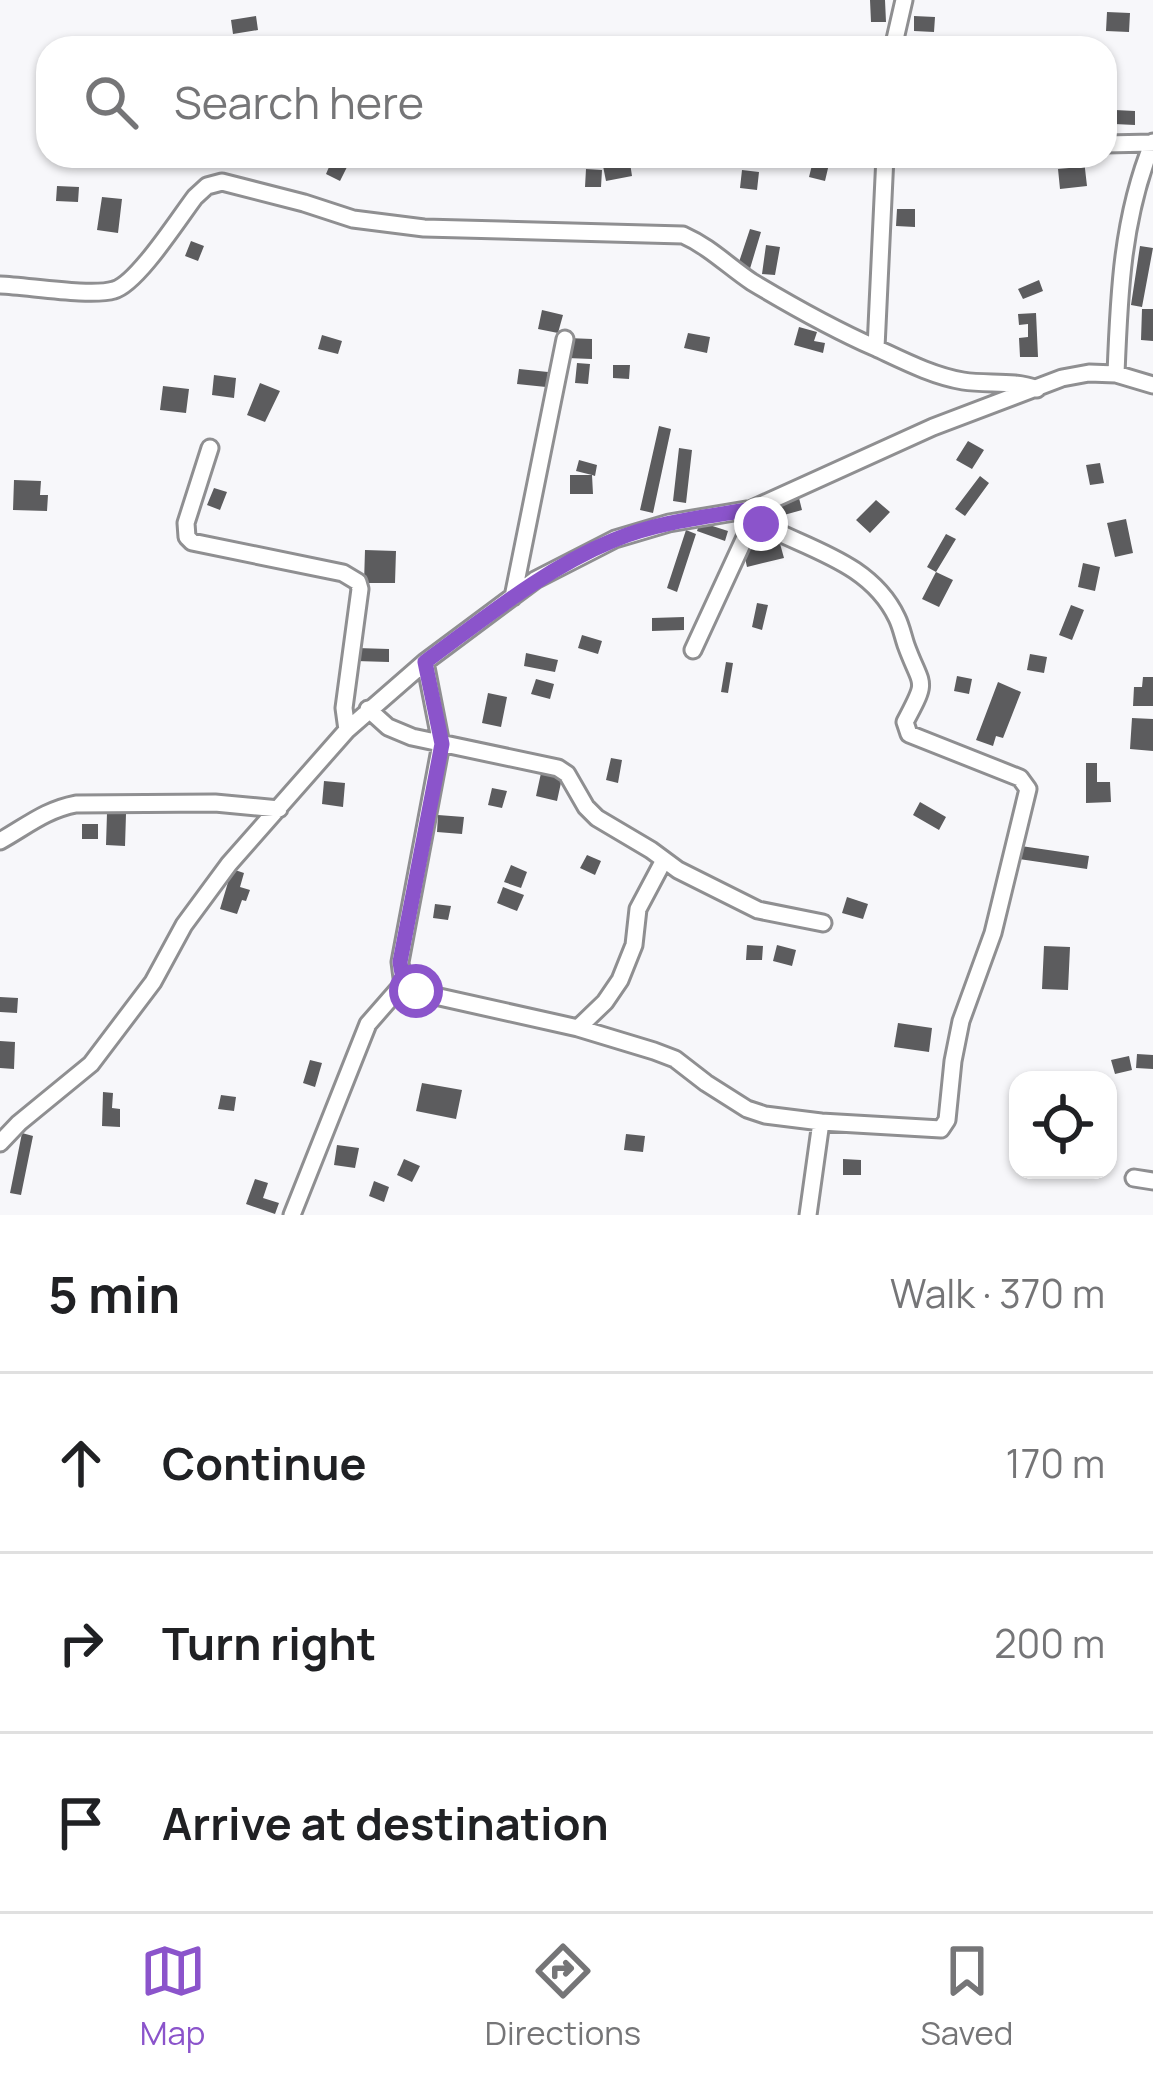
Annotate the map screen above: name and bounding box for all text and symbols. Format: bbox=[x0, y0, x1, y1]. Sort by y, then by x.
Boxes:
search box bbox=[36, 36, 1117, 168]
icon: search bbox=[78, 69, 144, 135]
text: Search here bbox=[174, 71, 424, 133]
route end bbox=[734, 497, 788, 551]
route start bbox=[389, 964, 443, 1018]
map controls bbox=[1009, 1071, 1117, 1179]
button: locate bbox=[1009, 1071, 1117, 1179]
text: 5 min bbox=[48, 1259, 180, 1328]
text: Walk · 370 m bbox=[890, 1266, 1105, 1320]
icon: ahead bbox=[48, 1430, 114, 1496]
text: Continue bbox=[162, 1432, 367, 1494]
text: 170 m bbox=[1006, 1436, 1105, 1490]
icon: right bbox=[48, 1610, 114, 1676]
text: Turn right bbox=[162, 1612, 376, 1674]
text: 200 m bbox=[994, 1616, 1105, 1670]
icon: arrive bbox=[48, 1790, 114, 1856]
text: Arrive at destination bbox=[162, 1792, 609, 1854]
tab: Map bbox=[140, 1938, 206, 2055]
tab: Directions bbox=[485, 1938, 641, 2055]
tab: Saved bbox=[920, 1938, 1013, 2055]

